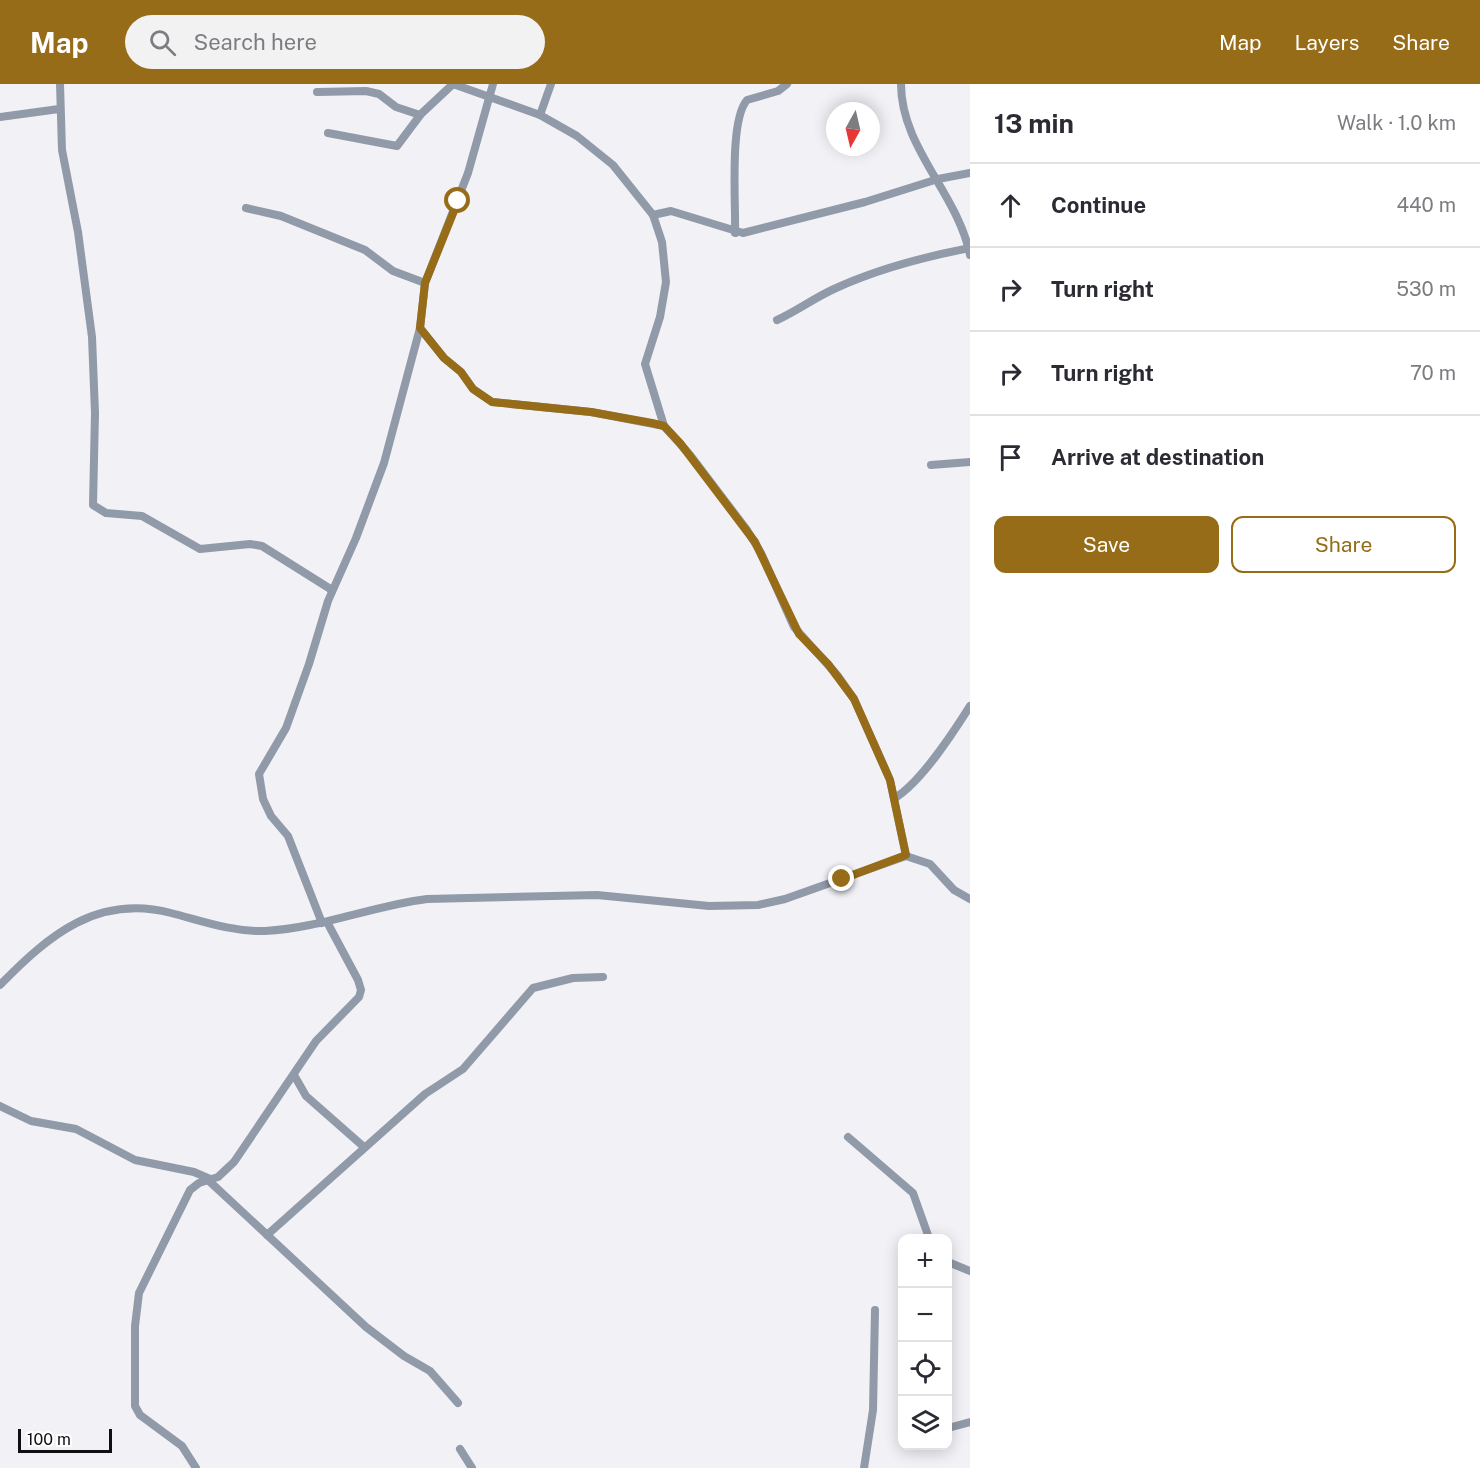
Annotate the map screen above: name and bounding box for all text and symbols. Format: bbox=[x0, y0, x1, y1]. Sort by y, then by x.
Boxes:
search box bbox=[125, 15, 545, 69]
text: Map bbox=[30, 26, 89, 59]
icon: search bbox=[146, 26, 179, 59]
text: Search here bbox=[194, 29, 317, 55]
text: Map bbox=[1219, 30, 1262, 55]
text: Layers bbox=[1295, 30, 1359, 55]
text: Share bbox=[1392, 30, 1450, 55]
north arrow bbox=[826, 102, 880, 156]
text: 13 min bbox=[994, 108, 1074, 139]
text: Walk · 1.0 km bbox=[1337, 111, 1456, 135]
route start bbox=[444, 187, 470, 213]
icon: ahead bbox=[994, 189, 1027, 222]
text: Continue bbox=[1051, 192, 1146, 218]
text: 440 m bbox=[1396, 193, 1456, 217]
icon: right bbox=[994, 273, 1027, 306]
text: Turn right bbox=[1051, 276, 1154, 302]
text: 530 m bbox=[1396, 277, 1456, 301]
icon: right bbox=[994, 357, 1027, 390]
text: Turn right bbox=[1051, 360, 1154, 386]
text: 70 m bbox=[1410, 361, 1456, 385]
icon: arrive bbox=[994, 441, 1027, 474]
text: Arrive at destination bbox=[1051, 444, 1264, 470]
button: Save bbox=[994, 516, 1219, 573]
button: Share bbox=[1231, 516, 1456, 573]
route end bbox=[828, 865, 854, 891]
map controls bbox=[898, 1234, 952, 1450]
button: + bbox=[898, 1234, 952, 1288]
button: − bbox=[898, 1288, 952, 1342]
button: locate bbox=[898, 1342, 952, 1396]
button: layers bbox=[898, 1396, 952, 1450]
scale bar bbox=[18, 1426, 112, 1454]
text: 100 m bbox=[27, 1430, 71, 1449]

